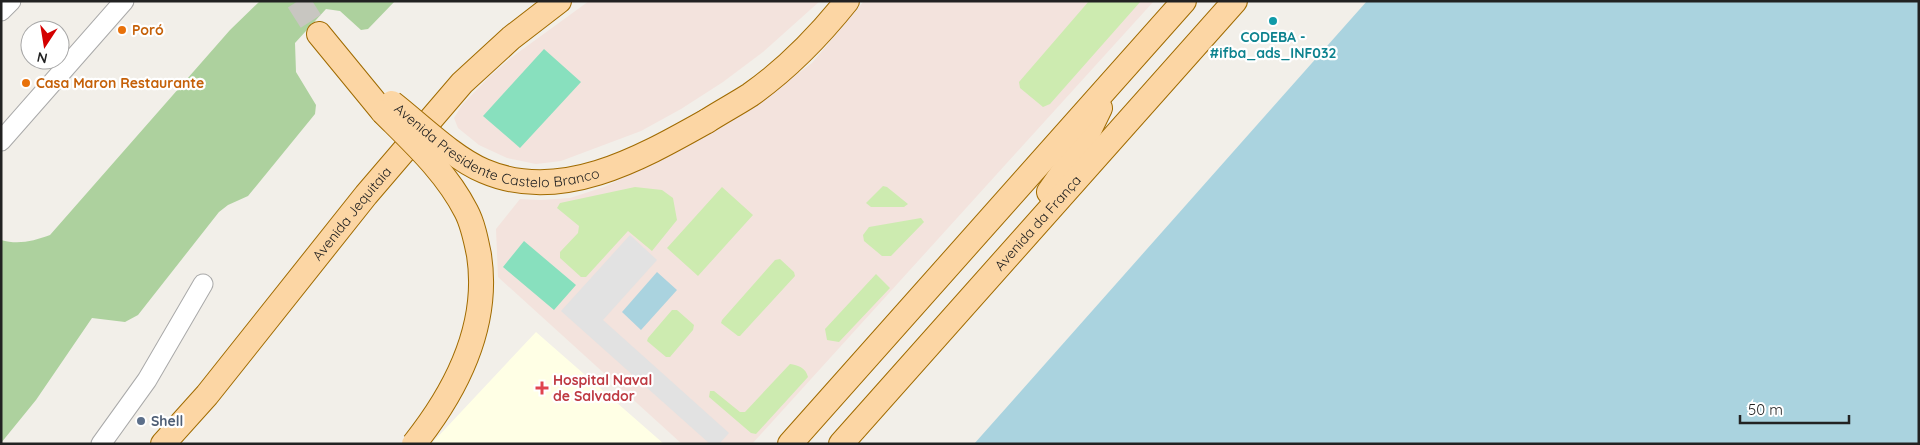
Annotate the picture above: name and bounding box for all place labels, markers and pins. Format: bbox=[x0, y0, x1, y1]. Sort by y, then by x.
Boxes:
marker: CODEBA - #ifba_ads_INF032 bbox=[1267, 15, 1279, 27]
place label: Poró bbox=[132, 21, 164, 39]
marker: Poró bbox=[116, 24, 128, 36]
place label: CODEBA - #ifba_ads_INF032 bbox=[1210, 28, 1336, 62]
place label: Casa Maron Restaurante bbox=[36, 74, 204, 92]
marker: Casa Maron Restaurante bbox=[20, 77, 32, 89]
place label: Hospital Naval de Salvador bbox=[553, 371, 652, 405]
marker: Hospital Naval de Salvador bbox=[535, 381, 549, 395]
place label: Shell bbox=[151, 412, 183, 430]
marker: Shell bbox=[135, 415, 147, 427]

